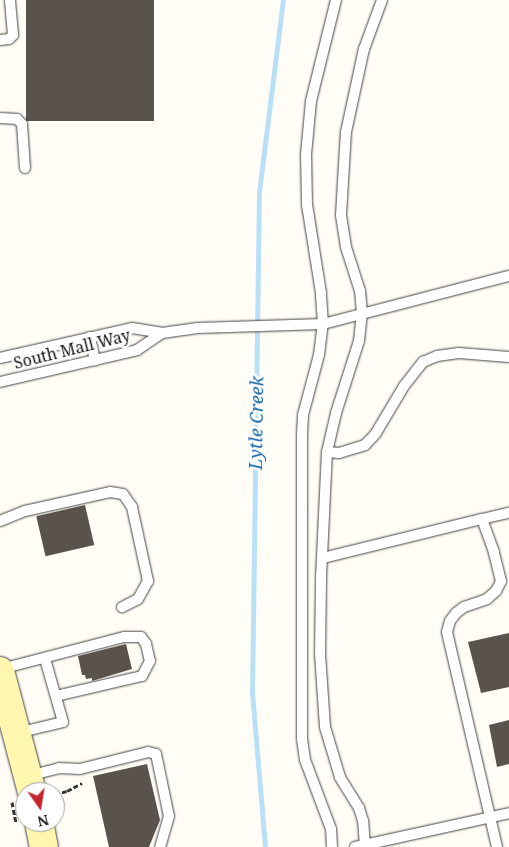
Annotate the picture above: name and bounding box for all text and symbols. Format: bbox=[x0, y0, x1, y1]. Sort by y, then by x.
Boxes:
street label: South Mall Way bbox=[12, 325, 132, 373]
water label: Lytle Creek bbox=[244, 376, 268, 470]
north arrow bbox=[15, 782, 65, 832]
text: N bbox=[36, 811, 51, 832]

